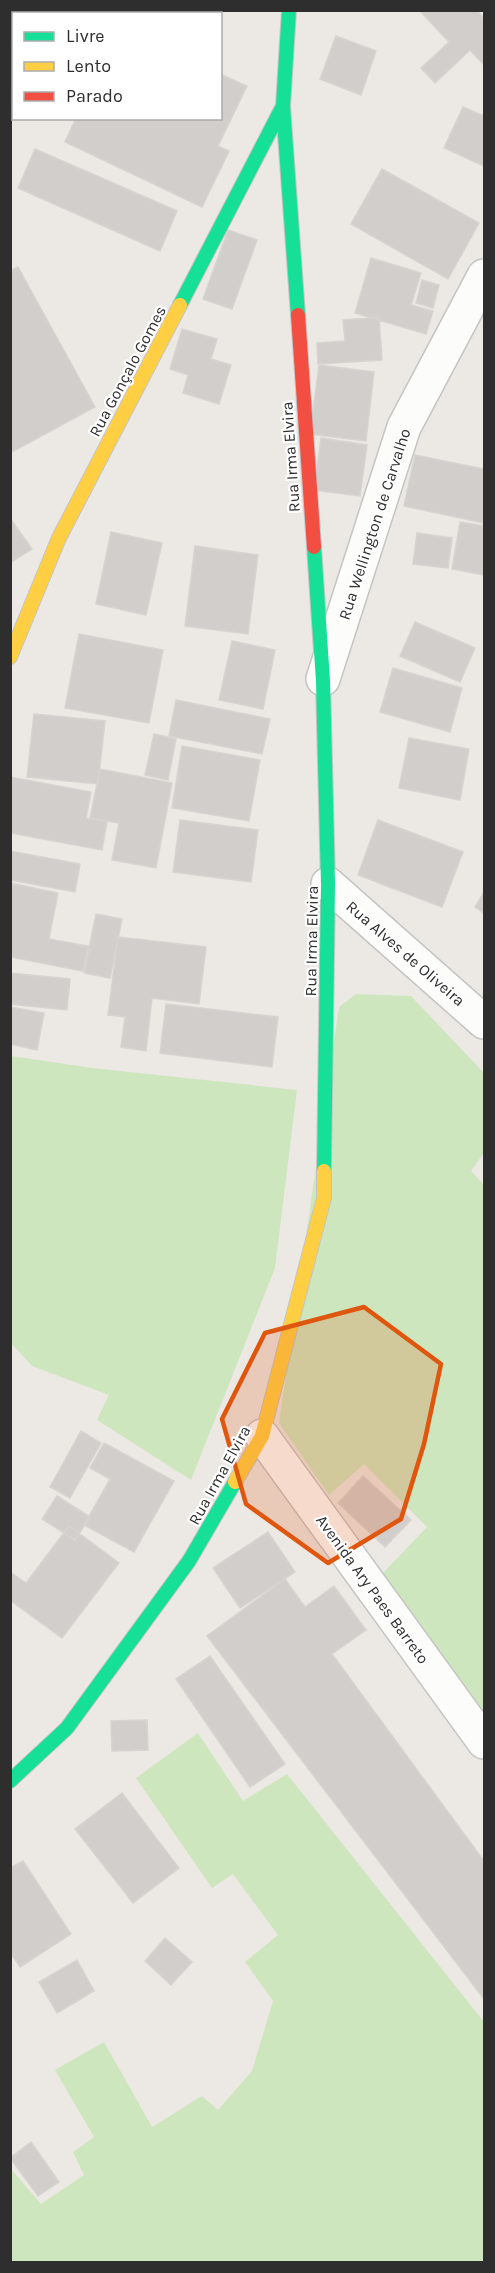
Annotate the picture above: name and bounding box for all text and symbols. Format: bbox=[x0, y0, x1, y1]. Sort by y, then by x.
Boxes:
legend bbox=[12, 12, 222, 120]
text: Livre bbox=[66, 25, 105, 47]
text: Lento bbox=[66, 55, 111, 77]
text: Parado bbox=[66, 85, 123, 107]
street label: Rua Gonçalo Gomes bbox=[85, 303, 170, 440]
street label: Rua Irma Elvira bbox=[277, 401, 304, 513]
street label: Rua Wellington de Carvalho bbox=[334, 426, 414, 622]
street label: Rua Irma Elvira bbox=[301, 885, 322, 997]
street label: Rua Alves de Oliveira bbox=[342, 897, 469, 1010]
street label: Rua Irma Elvira bbox=[184, 1422, 255, 1528]
street label: Avenida Ary Paes Barreto bbox=[312, 1511, 433, 1667]

